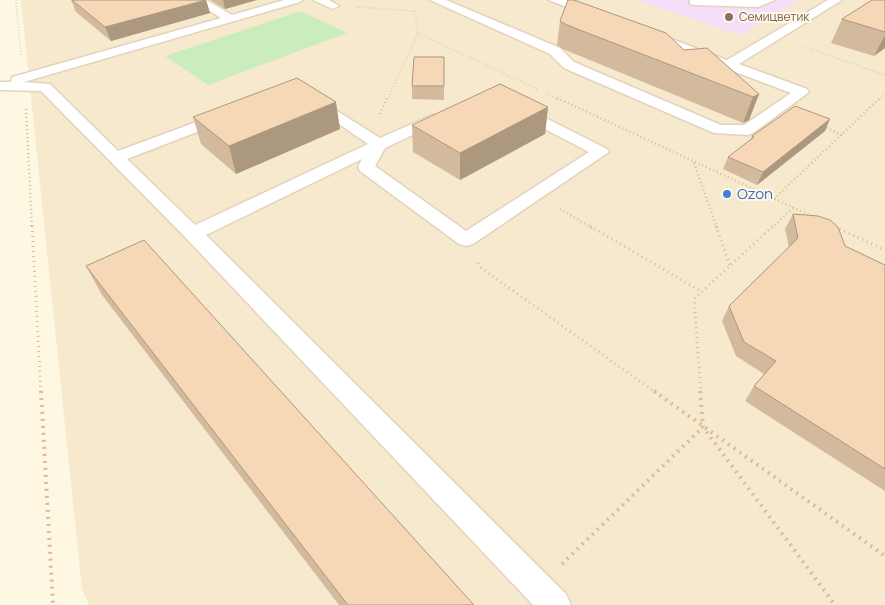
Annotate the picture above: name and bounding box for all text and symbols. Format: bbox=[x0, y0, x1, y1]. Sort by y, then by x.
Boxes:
place label: Семицветик bbox=[739, 8, 810, 25]
marker: Семицветик bbox=[723, 11, 735, 23]
place label: Ozon bbox=[737, 183, 773, 204]
marker: Ozon bbox=[721, 188, 733, 200]

